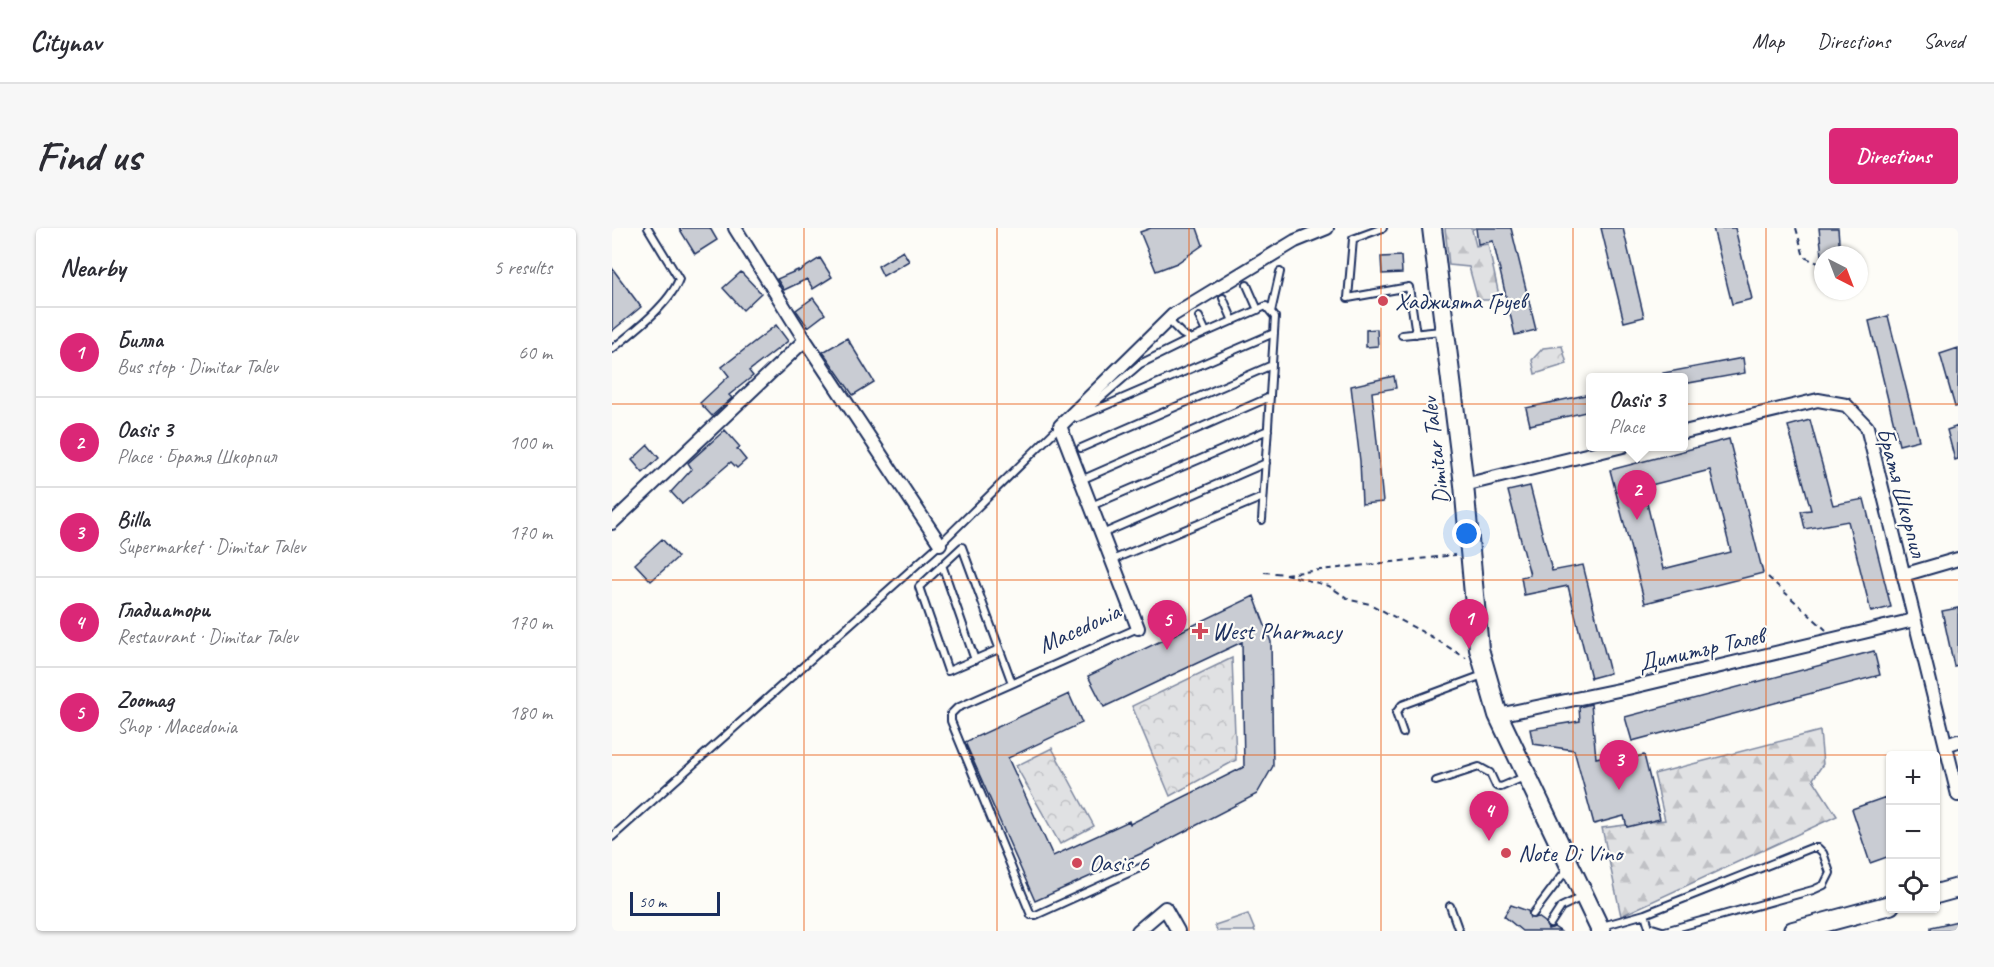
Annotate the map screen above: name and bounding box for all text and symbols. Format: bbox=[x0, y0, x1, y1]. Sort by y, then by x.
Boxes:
text: Citynav bbox=[30, 24, 101, 59]
text: Map bbox=[1752, 28, 1784, 54]
text: Directions bbox=[1817, 28, 1890, 54]
text: Saved bbox=[1923, 28, 1964, 54]
button: Directions bbox=[1829, 128, 1958, 184]
text: Find us bbox=[36, 130, 141, 183]
north arrow bbox=[1814, 246, 1868, 300]
text: Nearby bbox=[60, 251, 125, 284]
text: 5 results bbox=[493, 255, 552, 280]
place label: Хаджията Груев bbox=[1395, 286, 1530, 316]
marker: Хаджията Груев bbox=[1376, 294, 1390, 308]
text: Билла bbox=[117, 326, 163, 354]
text: 1 bbox=[75, 340, 84, 365]
text: 60 m bbox=[518, 340, 552, 365]
text: Bus stop · Dimitar Talev bbox=[117, 354, 278, 379]
popup bbox=[1586, 373, 1688, 451]
text: Oasis 3 bbox=[1609, 386, 1665, 414]
street label: Dimitar Talev bbox=[1413, 394, 1456, 506]
text: Place bbox=[1609, 414, 1644, 439]
text: Oasis 3 bbox=[117, 416, 173, 444]
street label: Братя Шкорпил bbox=[1870, 424, 1934, 562]
text: 2 bbox=[75, 430, 84, 455]
text: 100 m bbox=[509, 430, 552, 455]
text: Place · Братя Шкорпил bbox=[117, 444, 276, 469]
pin: 2 bbox=[1618, 470, 1656, 520]
text: Billa bbox=[117, 506, 150, 534]
your location bbox=[1452, 519, 1481, 548]
text: 3 bbox=[75, 520, 84, 545]
text: 170 m bbox=[509, 520, 552, 545]
text: Supermarket · Dimitar Talev bbox=[117, 534, 305, 559]
street label: Macedonia bbox=[1033, 595, 1126, 660]
text: Гладиатори bbox=[117, 596, 210, 624]
pin: 5 bbox=[1148, 600, 1186, 650]
pin: 1 bbox=[1450, 600, 1488, 649]
text: 4 bbox=[75, 610, 84, 635]
text: 170 m bbox=[509, 610, 552, 635]
place label: West Pharmacy bbox=[1212, 616, 1343, 646]
street label: Димитър Талев bbox=[1635, 619, 1772, 678]
text: Restaurant · Dimitar Talev bbox=[117, 624, 298, 649]
marker: West Pharmacy bbox=[1193, 624, 1207, 638]
text: Zoomag bbox=[117, 686, 174, 714]
text: 5 bbox=[75, 700, 84, 725]
text: 180 m bbox=[509, 700, 552, 725]
text: Shop · Macedonia bbox=[117, 714, 237, 739]
pin: 3 bbox=[1600, 740, 1638, 790]
map controls bbox=[1886, 751, 1940, 913]
button: + bbox=[1886, 751, 1940, 805]
pin: 4 bbox=[1470, 792, 1508, 841]
button: − bbox=[1886, 805, 1940, 859]
place label: Note Di Vino bbox=[1518, 838, 1625, 868]
marker: Note Di Vino bbox=[1499, 846, 1513, 860]
place label: Oasis 6 bbox=[1089, 848, 1150, 878]
marker: Oasis 6 bbox=[1070, 856, 1084, 870]
button: locate bbox=[1886, 859, 1940, 913]
scale bar bbox=[630, 889, 720, 916]
text: 50 m bbox=[639, 892, 666, 912]

